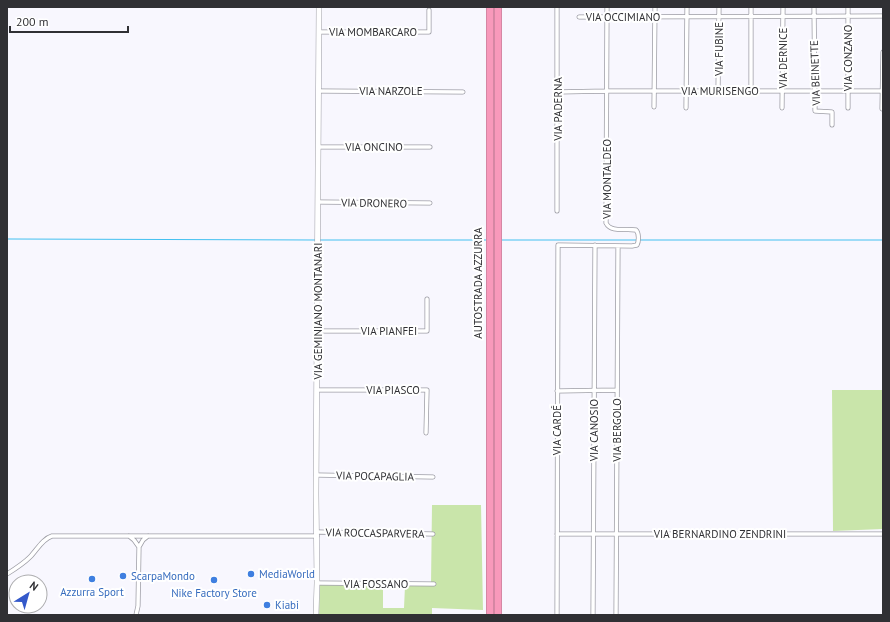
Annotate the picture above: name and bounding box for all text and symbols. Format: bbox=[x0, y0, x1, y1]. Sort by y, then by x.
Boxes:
scale bar bbox=[10, 8, 128, 34]
street label: VIA OCCIMIANO bbox=[585, 10, 660, 24]
text: 200 m bbox=[16, 14, 49, 29]
street label: VIA FUBINE bbox=[712, 22, 726, 77]
street label: VIA MOMBARCARO bbox=[328, 25, 417, 39]
street label: VIA CONZANO bbox=[841, 25, 855, 92]
street label: VIA DERNICE bbox=[776, 28, 790, 89]
street label: VIA BEINETTE bbox=[807, 40, 823, 107]
street label: VIA PADERNA bbox=[551, 77, 565, 142]
street label: VIA NARZOLE bbox=[358, 84, 423, 98]
street label: VIA MURISENGO bbox=[680, 84, 759, 98]
street label: VIA MONTALDEO bbox=[600, 139, 614, 220]
street label: VIA ONCINO bbox=[344, 140, 403, 154]
street label: VIA DRONERO bbox=[340, 195, 407, 211]
street label: AUTOSTRADA AZZURRA bbox=[471, 227, 485, 339]
street label: VIA GEMINIANO MONTANARI bbox=[311, 243, 325, 380]
street label: VIA PIANFEI bbox=[360, 324, 417, 338]
street label: VIA PIASCO bbox=[365, 383, 420, 397]
street label: VIA BERGOLO bbox=[610, 398, 624, 463]
street label: VIA CANOSIO bbox=[587, 399, 601, 462]
street label: VIA CARDÉ bbox=[550, 405, 564, 456]
street label: VIA POCAPAGLIA bbox=[335, 468, 415, 484]
street label: VIA ROCCASPARVERA bbox=[324, 525, 425, 541]
street label: VIA BERNARDINO ZENDRINI bbox=[653, 527, 786, 541]
place label: MediaWorld bbox=[259, 567, 315, 581]
place label: ScarpaMondo bbox=[131, 569, 195, 583]
marker: MediaWorld bbox=[246, 569, 256, 579]
marker: ScarpaMondo bbox=[118, 571, 128, 581]
north arrow bbox=[8, 574, 48, 614]
marker: Azzurra Sport bbox=[87, 574, 97, 584]
marker: Nike Factory Store bbox=[209, 575, 219, 585]
street label: VIA FOSSANO bbox=[343, 577, 408, 591]
text: N bbox=[27, 578, 41, 594]
place label: Azzurra Sport bbox=[60, 585, 124, 599]
place label: Nike Factory Store bbox=[171, 586, 257, 600]
place label: Kiabi bbox=[275, 598, 299, 612]
marker: Kiabi bbox=[262, 600, 272, 610]

